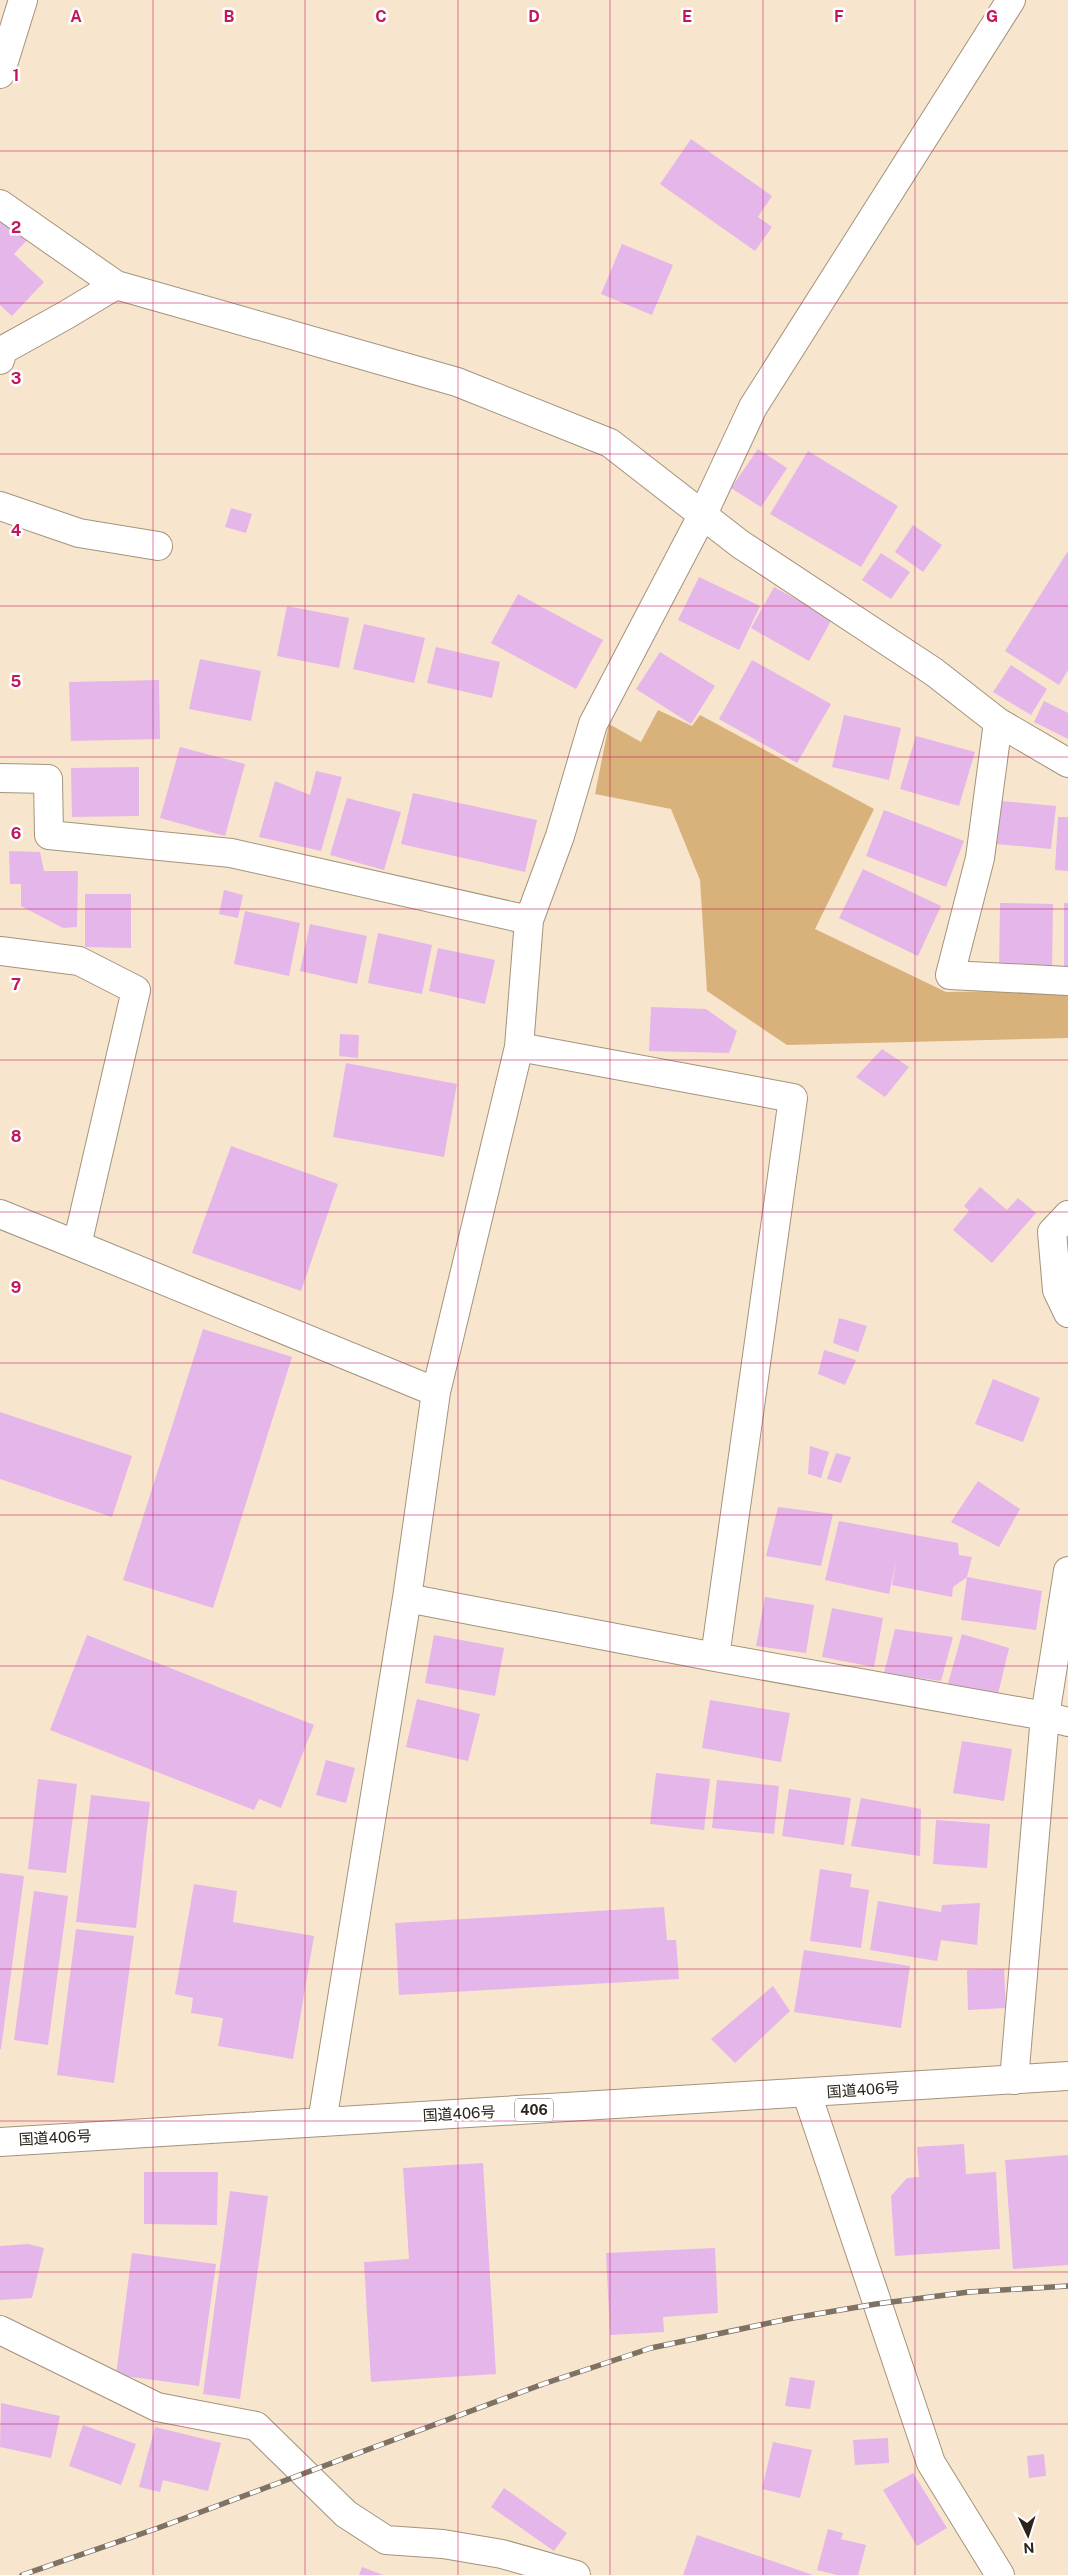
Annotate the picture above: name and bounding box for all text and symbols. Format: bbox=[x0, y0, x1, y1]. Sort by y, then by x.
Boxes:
text: A bbox=[70, 7, 82, 26]
text: B bbox=[224, 7, 235, 26]
text: C bbox=[375, 7, 387, 26]
text: D bbox=[528, 7, 540, 26]
text: E bbox=[682, 7, 692, 26]
text: F bbox=[834, 7, 844, 26]
text: G bbox=[986, 7, 998, 26]
text: 1 bbox=[13, 66, 19, 85]
text: 2 bbox=[11, 218, 21, 237]
text: 3 bbox=[11, 369, 21, 388]
text: 4 bbox=[11, 521, 22, 540]
text: 5 bbox=[11, 672, 22, 691]
text: 6 bbox=[11, 824, 21, 843]
text: 7 bbox=[11, 975, 21, 994]
text: 8 bbox=[11, 1127, 22, 1146]
text: 9 bbox=[11, 1278, 21, 1297]
street label: 国道406号 bbox=[826, 2078, 900, 2101]
road number: 406 bbox=[515, 2098, 553, 2122]
street label: 国道406号 bbox=[422, 2103, 496, 2124]
street label: 国道406号 bbox=[18, 2127, 92, 2148]
north arrow bbox=[1003, 2510, 1053, 2560]
text: N bbox=[1023, 2540, 1035, 2556]

